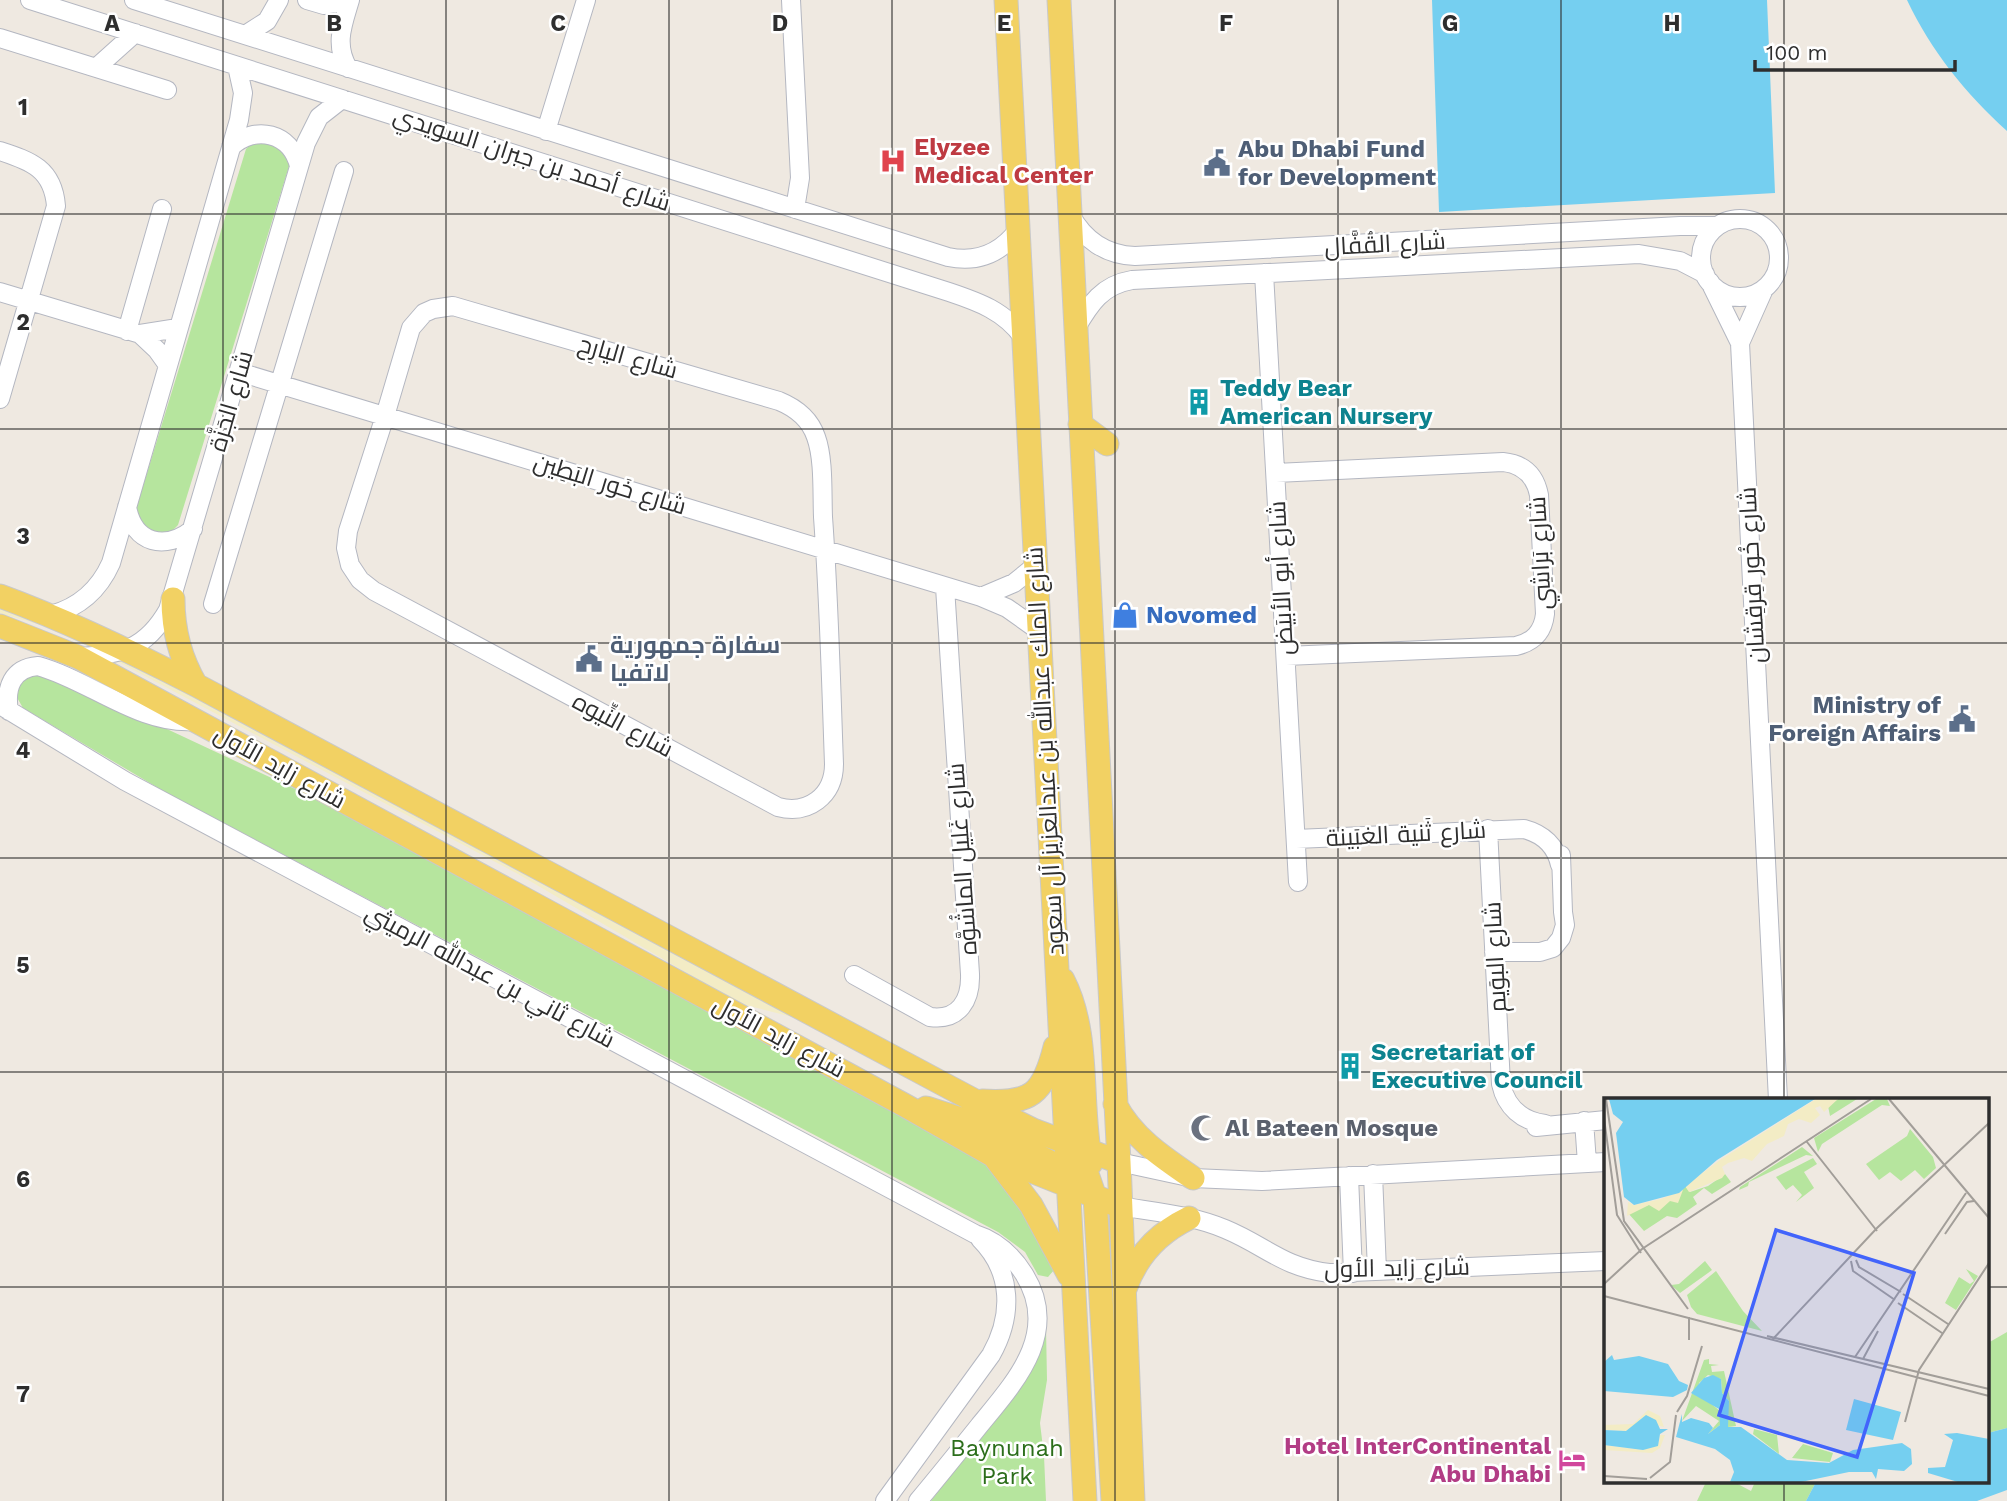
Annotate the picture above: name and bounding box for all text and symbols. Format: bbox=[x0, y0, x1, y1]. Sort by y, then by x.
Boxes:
text: A bbox=[104, 10, 120, 37]
text: B bbox=[326, 10, 342, 37]
text: C bbox=[550, 10, 566, 37]
text: D bbox=[772, 10, 788, 37]
text: E bbox=[997, 10, 1011, 37]
text: F bbox=[1219, 10, 1233, 37]
text: G bbox=[1442, 10, 1458, 37]
text: H bbox=[1663, 10, 1681, 37]
scale bar bbox=[1755, 28, 1954, 72]
text: 100 m bbox=[1766, 40, 1828, 65]
text: 1 bbox=[18, 94, 28, 121]
street label: شارع أحمد بن جبران السويدي bbox=[389, 99, 675, 221]
place label: Elyzee Medical Center bbox=[914, 133, 1094, 189]
place label: Abu Dhabi Fund for Development bbox=[1238, 135, 1436, 191]
hospital icon: Elyzee Medical Center bbox=[878, 146, 908, 176]
public building icon: Abu Dhabi Fund for Development bbox=[1202, 148, 1232, 178]
street label: شارع القُفَّال bbox=[1324, 226, 1446, 263]
text: 2 bbox=[16, 309, 30, 336]
street label: شارع اليارِح bbox=[574, 329, 681, 387]
street label: شارع الجَزَّة bbox=[203, 347, 261, 455]
place label: Teddy Bear American Nursery bbox=[1220, 374, 1433, 430]
building icon: Teddy Bear American Nursery bbox=[1184, 387, 1214, 417]
street label: شارع خَور البَطِين bbox=[530, 447, 690, 522]
street label: شارع خُور قِرقِشان bbox=[1733, 486, 1773, 664]
street label: شارع بَراشِي bbox=[1523, 495, 1561, 610]
street label: شارع أبو الأبيَض bbox=[1261, 500, 1301, 656]
text: 3 bbox=[16, 523, 30, 550]
street label: شارع الملك عبدالله بن عبدالعزيز آل سعود bbox=[1018, 546, 1072, 956]
shop icon: Novomed bbox=[1110, 600, 1140, 630]
place label: Novomed bbox=[1146, 601, 1257, 629]
place label: سفارة جمهورية لاتفيا bbox=[610, 631, 780, 687]
public building icon: سفارة جمهورية لاتفيا bbox=[574, 644, 604, 674]
street label: شارع النِّيوه bbox=[567, 685, 679, 765]
place label: Ministry of Foreign Affairs bbox=[1768, 691, 1941, 747]
public building icon: Ministry of Foreign Affairs bbox=[1947, 704, 1977, 734]
street label: شارع زايد الأول bbox=[208, 719, 351, 816]
text: 4 bbox=[16, 737, 31, 764]
street label: شارع غَلِيل الماشُوَّه bbox=[939, 762, 985, 956]
street label: شارع ثَنية الغبَينة bbox=[1325, 815, 1487, 854]
street label: شارع ثاني بن عبدالله الرميثي bbox=[358, 896, 621, 1058]
street label: شارع البوَيم bbox=[1478, 901, 1514, 1013]
text: 5 bbox=[16, 952, 30, 979]
street label: شارع زايد الأول bbox=[707, 990, 850, 1085]
place label: Secretariat of Executive Council bbox=[1371, 1038, 1583, 1094]
building icon: Secretariat of Executive Council bbox=[1335, 1051, 1365, 1081]
inset map bbox=[1604, 1098, 1990, 1484]
mosque icon: Al Bateen Mosque bbox=[1189, 1113, 1219, 1143]
place label: Al Bateen Mosque bbox=[1225, 1114, 1438, 1142]
text: 6 bbox=[16, 1166, 30, 1193]
street label: شارع زايد الأول bbox=[1324, 1253, 1470, 1285]
text: 7 bbox=[16, 1381, 30, 1408]
place label: Hotel InterContinental Abu Dhabi bbox=[1284, 1432, 1551, 1488]
park label: Baynunah Park bbox=[950, 1434, 1064, 1490]
hotel icon: Hotel InterContinental Abu Dhabi bbox=[1557, 1445, 1587, 1475]

